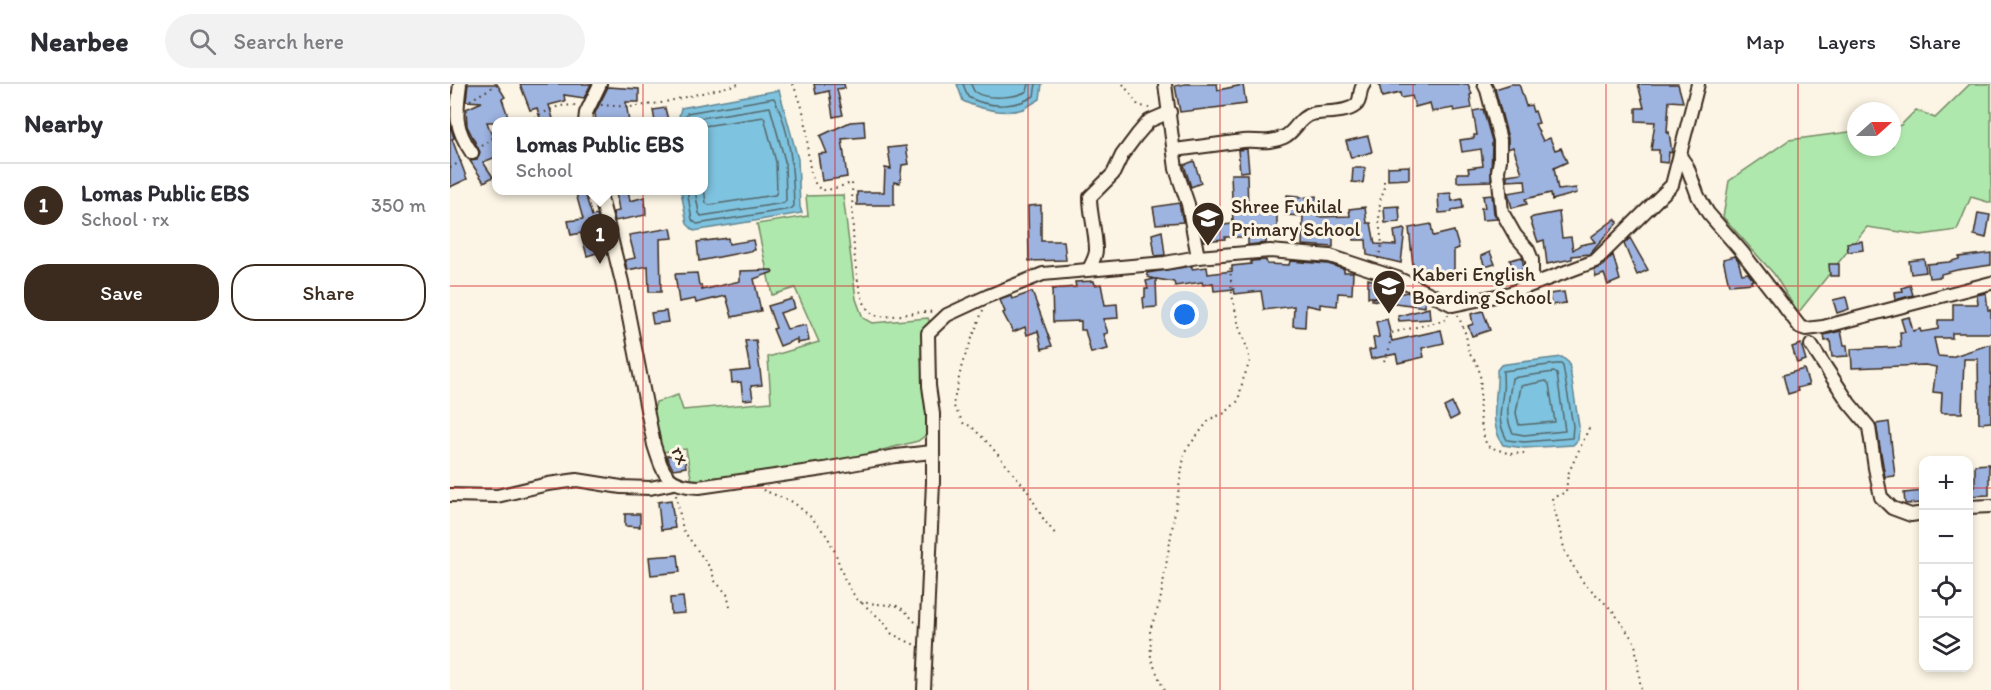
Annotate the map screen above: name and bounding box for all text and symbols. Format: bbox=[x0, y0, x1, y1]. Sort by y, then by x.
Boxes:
search box bbox=[165, 14, 585, 68]
text: Nearbee bbox=[30, 24, 129, 58]
icon: search bbox=[186, 25, 219, 58]
text: Search here bbox=[234, 28, 344, 55]
text: Map bbox=[1746, 29, 1785, 54]
text: Layers bbox=[1818, 29, 1876, 54]
text: Share bbox=[1909, 29, 1961, 54]
north arrow bbox=[1847, 102, 1901, 156]
text: Nearby bbox=[24, 107, 103, 139]
popup bbox=[492, 117, 708, 195]
text: Lomas Public EBS bbox=[516, 131, 684, 158]
text: School bbox=[516, 158, 573, 182]
text: Lomas Public EBS bbox=[81, 180, 249, 207]
text: 1 bbox=[39, 193, 48, 217]
text: 350 m bbox=[371, 193, 426, 217]
place label: Shree Fuhilal Primary School bbox=[1231, 194, 1361, 241]
school or university icon: Shree Fuhilal Primary School bbox=[1190, 200, 1226, 247]
text: School · rx bbox=[81, 207, 169, 231]
pin: 1 bbox=[580, 214, 620, 264]
place label: Kaberi English Boarding School bbox=[1412, 262, 1552, 309]
button: Save bbox=[24, 264, 219, 321]
button: Share bbox=[231, 264, 426, 321]
school or university icon: Kaberi English Boarding School bbox=[1371, 268, 1407, 315]
your location bbox=[1170, 300, 1199, 329]
street label: rx bbox=[666, 442, 696, 469]
map controls bbox=[1919, 456, 1973, 672]
button: + bbox=[1919, 456, 1973, 510]
button: − bbox=[1919, 510, 1973, 564]
button: locate bbox=[1919, 564, 1973, 618]
button: layers bbox=[1919, 618, 1973, 672]

